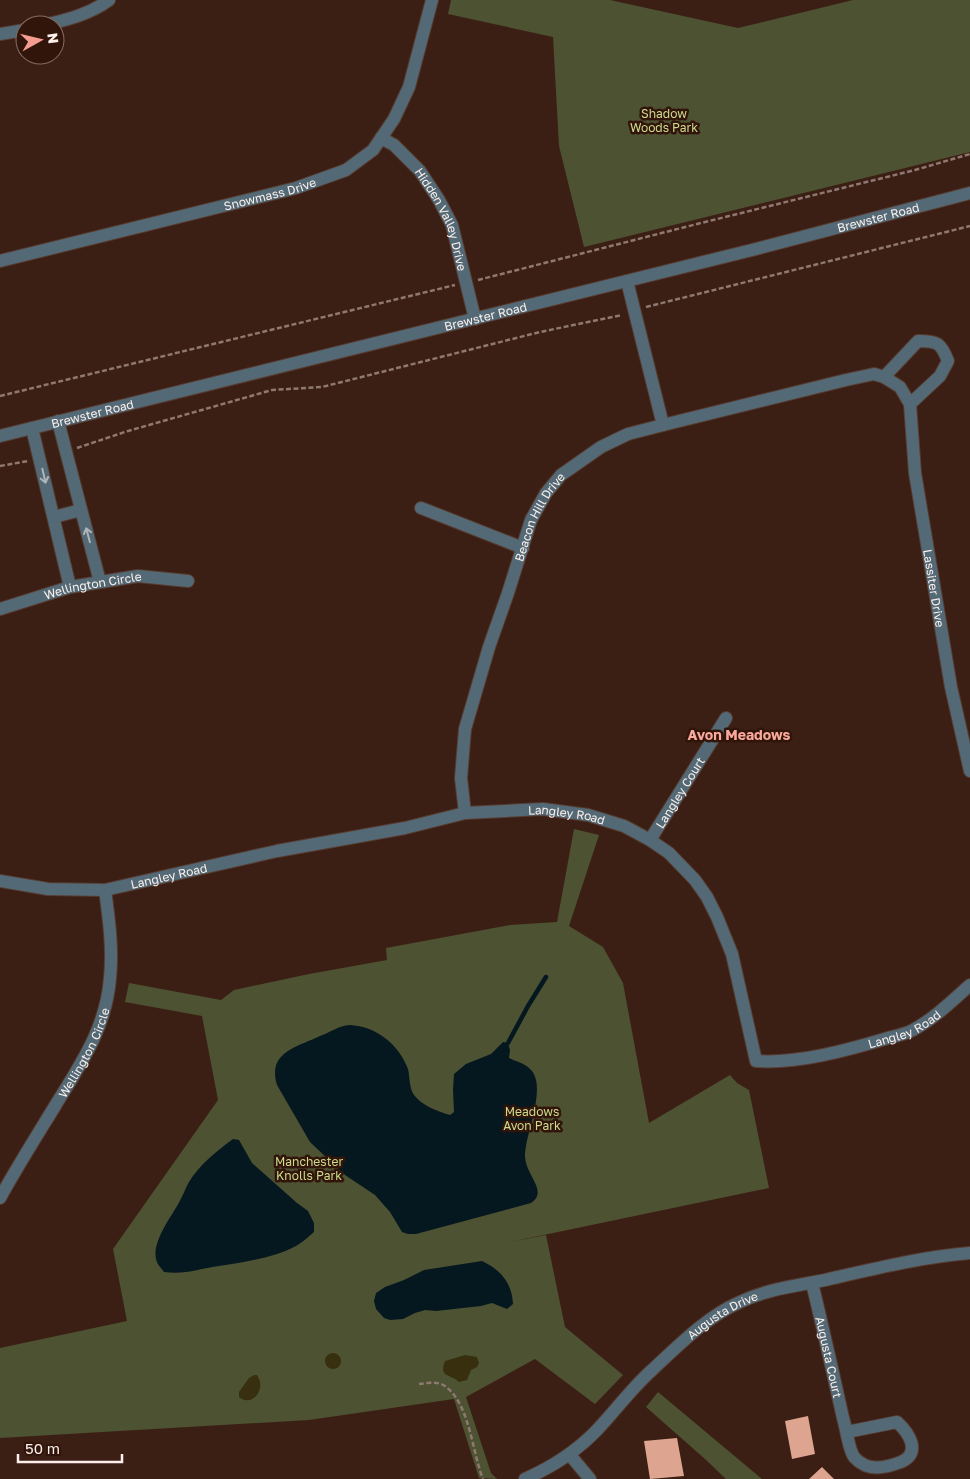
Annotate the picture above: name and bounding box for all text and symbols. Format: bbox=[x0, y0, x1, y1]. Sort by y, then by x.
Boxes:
north arrow bbox=[15, 15, 65, 65]
text: N bbox=[44, 32, 63, 45]
park label: Shadow Woods Park bbox=[630, 106, 698, 135]
street label: Hidden Valley Drive bbox=[412, 165, 470, 272]
street label: Snowmass Drive bbox=[222, 174, 318, 213]
street label: Brewster Road bbox=[835, 199, 921, 235]
street label: Brewster Road bbox=[443, 299, 528, 333]
street label: Brewster Road bbox=[49, 396, 135, 431]
one-way arrow bbox=[40, 467, 49, 483]
street label: Beacon Hill Drive bbox=[511, 469, 568, 563]
one-way arrow bbox=[83, 528, 92, 544]
street label: Lassiter Drive bbox=[920, 548, 948, 628]
street label: Wellington Circle bbox=[42, 568, 143, 602]
district label: Avon Meadows bbox=[688, 726, 791, 743]
street label: Langley Court bbox=[652, 754, 708, 831]
street label: Langley Road bbox=[528, 801, 607, 827]
street label: Langley Road bbox=[129, 860, 208, 892]
street label: Wellington Circle bbox=[55, 1006, 112, 1100]
street label: Langley Road bbox=[866, 1007, 943, 1051]
park label: Meadows Avon Park bbox=[503, 1104, 561, 1133]
park label: Manchester Knolls Park bbox=[275, 1154, 343, 1183]
street label: Augusta Drive bbox=[684, 1288, 760, 1342]
street label: Augusta Court bbox=[813, 1315, 846, 1399]
scale bar bbox=[18, 1432, 121, 1464]
text: 50 m bbox=[25, 1439, 60, 1457]

